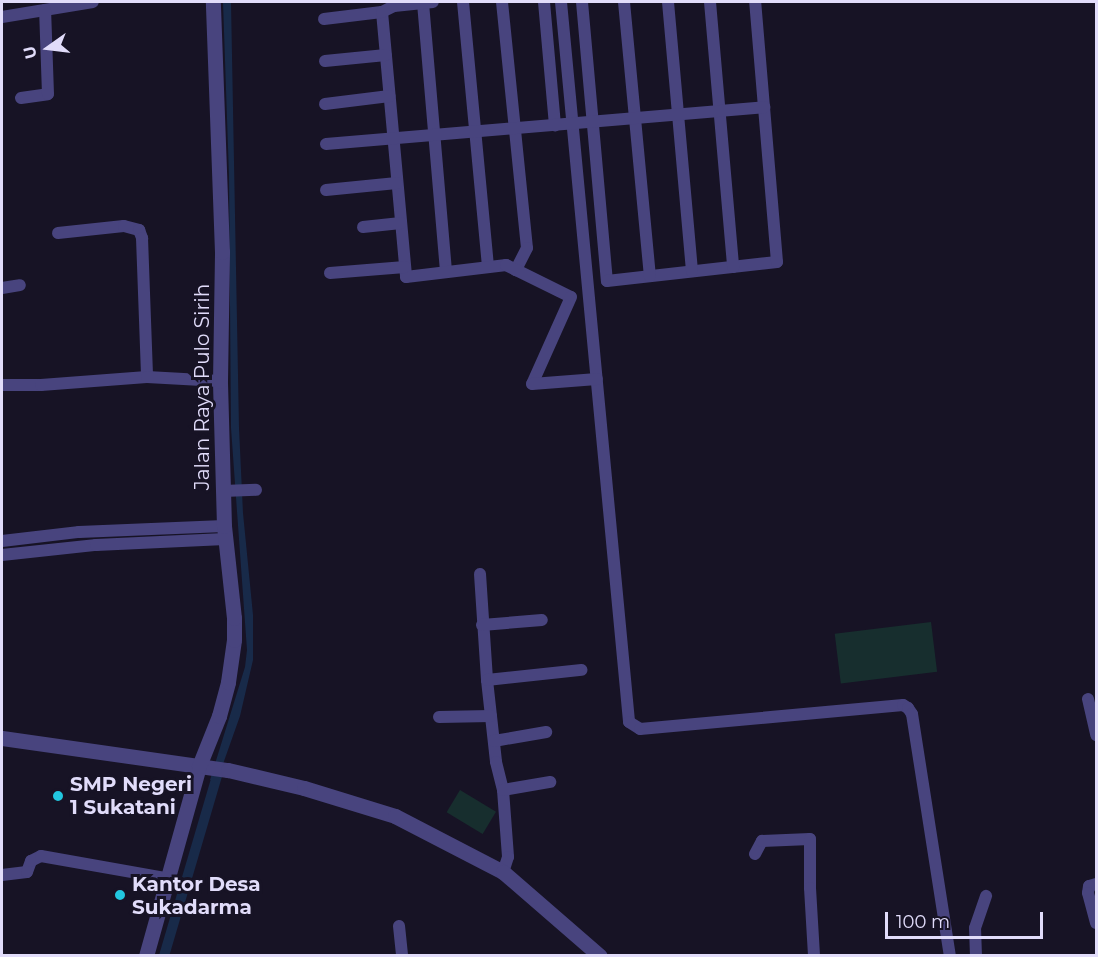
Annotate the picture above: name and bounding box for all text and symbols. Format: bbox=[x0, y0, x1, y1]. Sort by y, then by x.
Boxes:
north arrow bbox=[18, 18, 78, 78]
text: U bbox=[19, 44, 41, 61]
street label: Jalan Raya Pulo Sirih bbox=[190, 284, 214, 490]
place label: SMP Negeri 1 Sukatani bbox=[70, 772, 192, 819]
marker: SMP Negeri 1 Sukatani bbox=[51, 789, 65, 803]
place label: Kantor Desa Sukadarma bbox=[132, 872, 261, 919]
marker: Kantor Desa Sukadarma bbox=[113, 888, 127, 902]
scale bar bbox=[888, 900, 1046, 938]
text: 100 m bbox=[896, 911, 950, 933]

